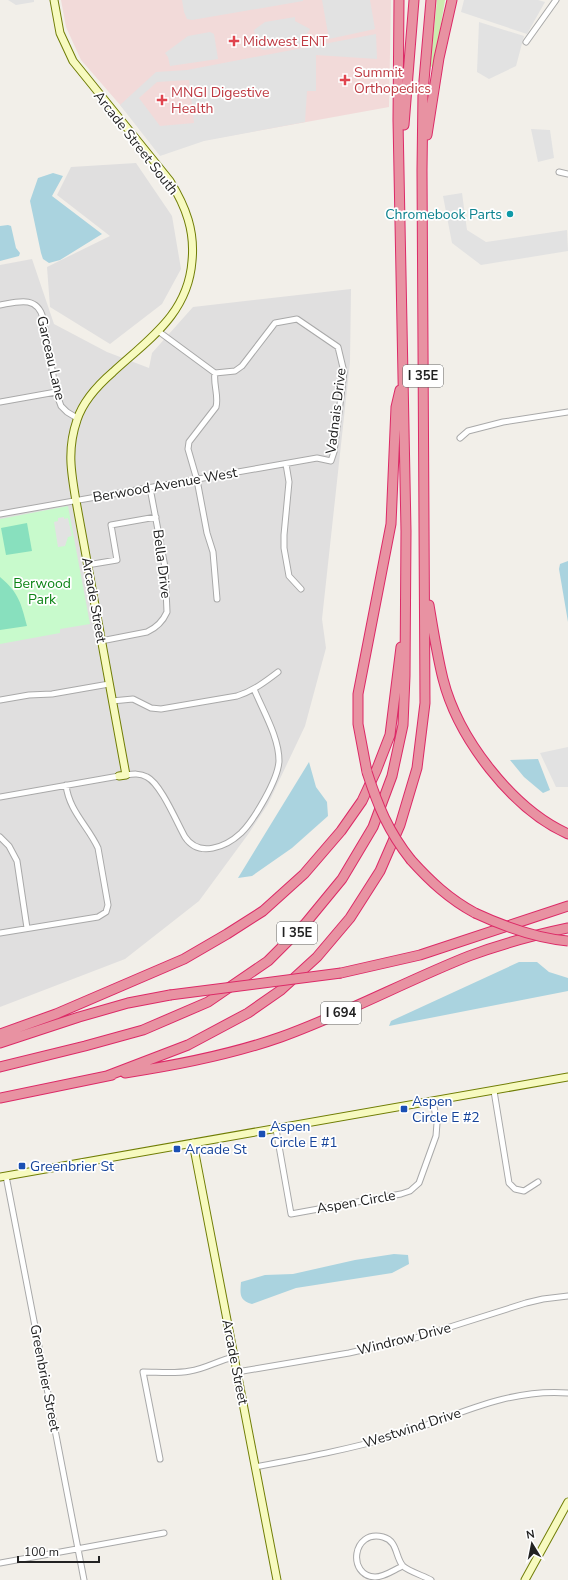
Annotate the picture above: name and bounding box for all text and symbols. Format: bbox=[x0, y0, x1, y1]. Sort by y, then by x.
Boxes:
place label: Midwest ENT bbox=[243, 32, 328, 51]
marker: Midwest ENT bbox=[228, 35, 240, 47]
place label: Summit Orthopedics bbox=[354, 63, 431, 98]
marker: Summit Orthopedics bbox=[339, 74, 351, 86]
place label: MNGI Digestive Health bbox=[171, 83, 269, 118]
street label: Arcade Street South bbox=[89, 87, 183, 199]
marker: MNGI Digestive Health bbox=[156, 94, 168, 106]
place label: Chromebook Parts bbox=[385, 205, 502, 224]
marker: Chromebook Parts bbox=[505, 209, 515, 219]
street label: Garceau Lane bbox=[32, 314, 70, 402]
road number: I 35E bbox=[403, 365, 443, 387]
street label: Vadnais Drive bbox=[321, 367, 351, 456]
street label: Berwood Avenue West bbox=[91, 463, 239, 507]
street label: Bella Drive bbox=[148, 528, 176, 600]
street label: Arcade Street bbox=[77, 556, 111, 644]
park label: Berwood Park bbox=[13, 574, 71, 609]
road number: I 35E bbox=[277, 922, 317, 944]
road number: I 694 bbox=[321, 1002, 361, 1024]
place label: Aspen Circle E #2 bbox=[412, 1092, 480, 1127]
marker: Aspen Circle E #2 bbox=[399, 1104, 409, 1114]
place label: Aspen Circle E #1 bbox=[270, 1117, 338, 1152]
marker: Aspen Circle E #1 bbox=[257, 1129, 267, 1139]
place label: Arcade St bbox=[185, 1140, 247, 1159]
marker: Arcade St bbox=[172, 1144, 182, 1154]
place label: Greenbrier St bbox=[30, 1157, 114, 1176]
marker: Greenbrier St bbox=[17, 1161, 27, 1171]
street label: Aspen Circle bbox=[315, 1186, 397, 1218]
street label: Arcade Street bbox=[217, 1318, 253, 1406]
street label: Windrow Drive bbox=[355, 1318, 453, 1360]
street label: Greenbrier Street bbox=[25, 1323, 65, 1433]
street label: Westwind Drive bbox=[361, 1403, 463, 1453]
north arrow bbox=[512, 1524, 552, 1564]
text: N bbox=[525, 1527, 536, 1543]
scale bar bbox=[18, 1538, 99, 1564]
text: 100 m bbox=[24, 1544, 59, 1560]

